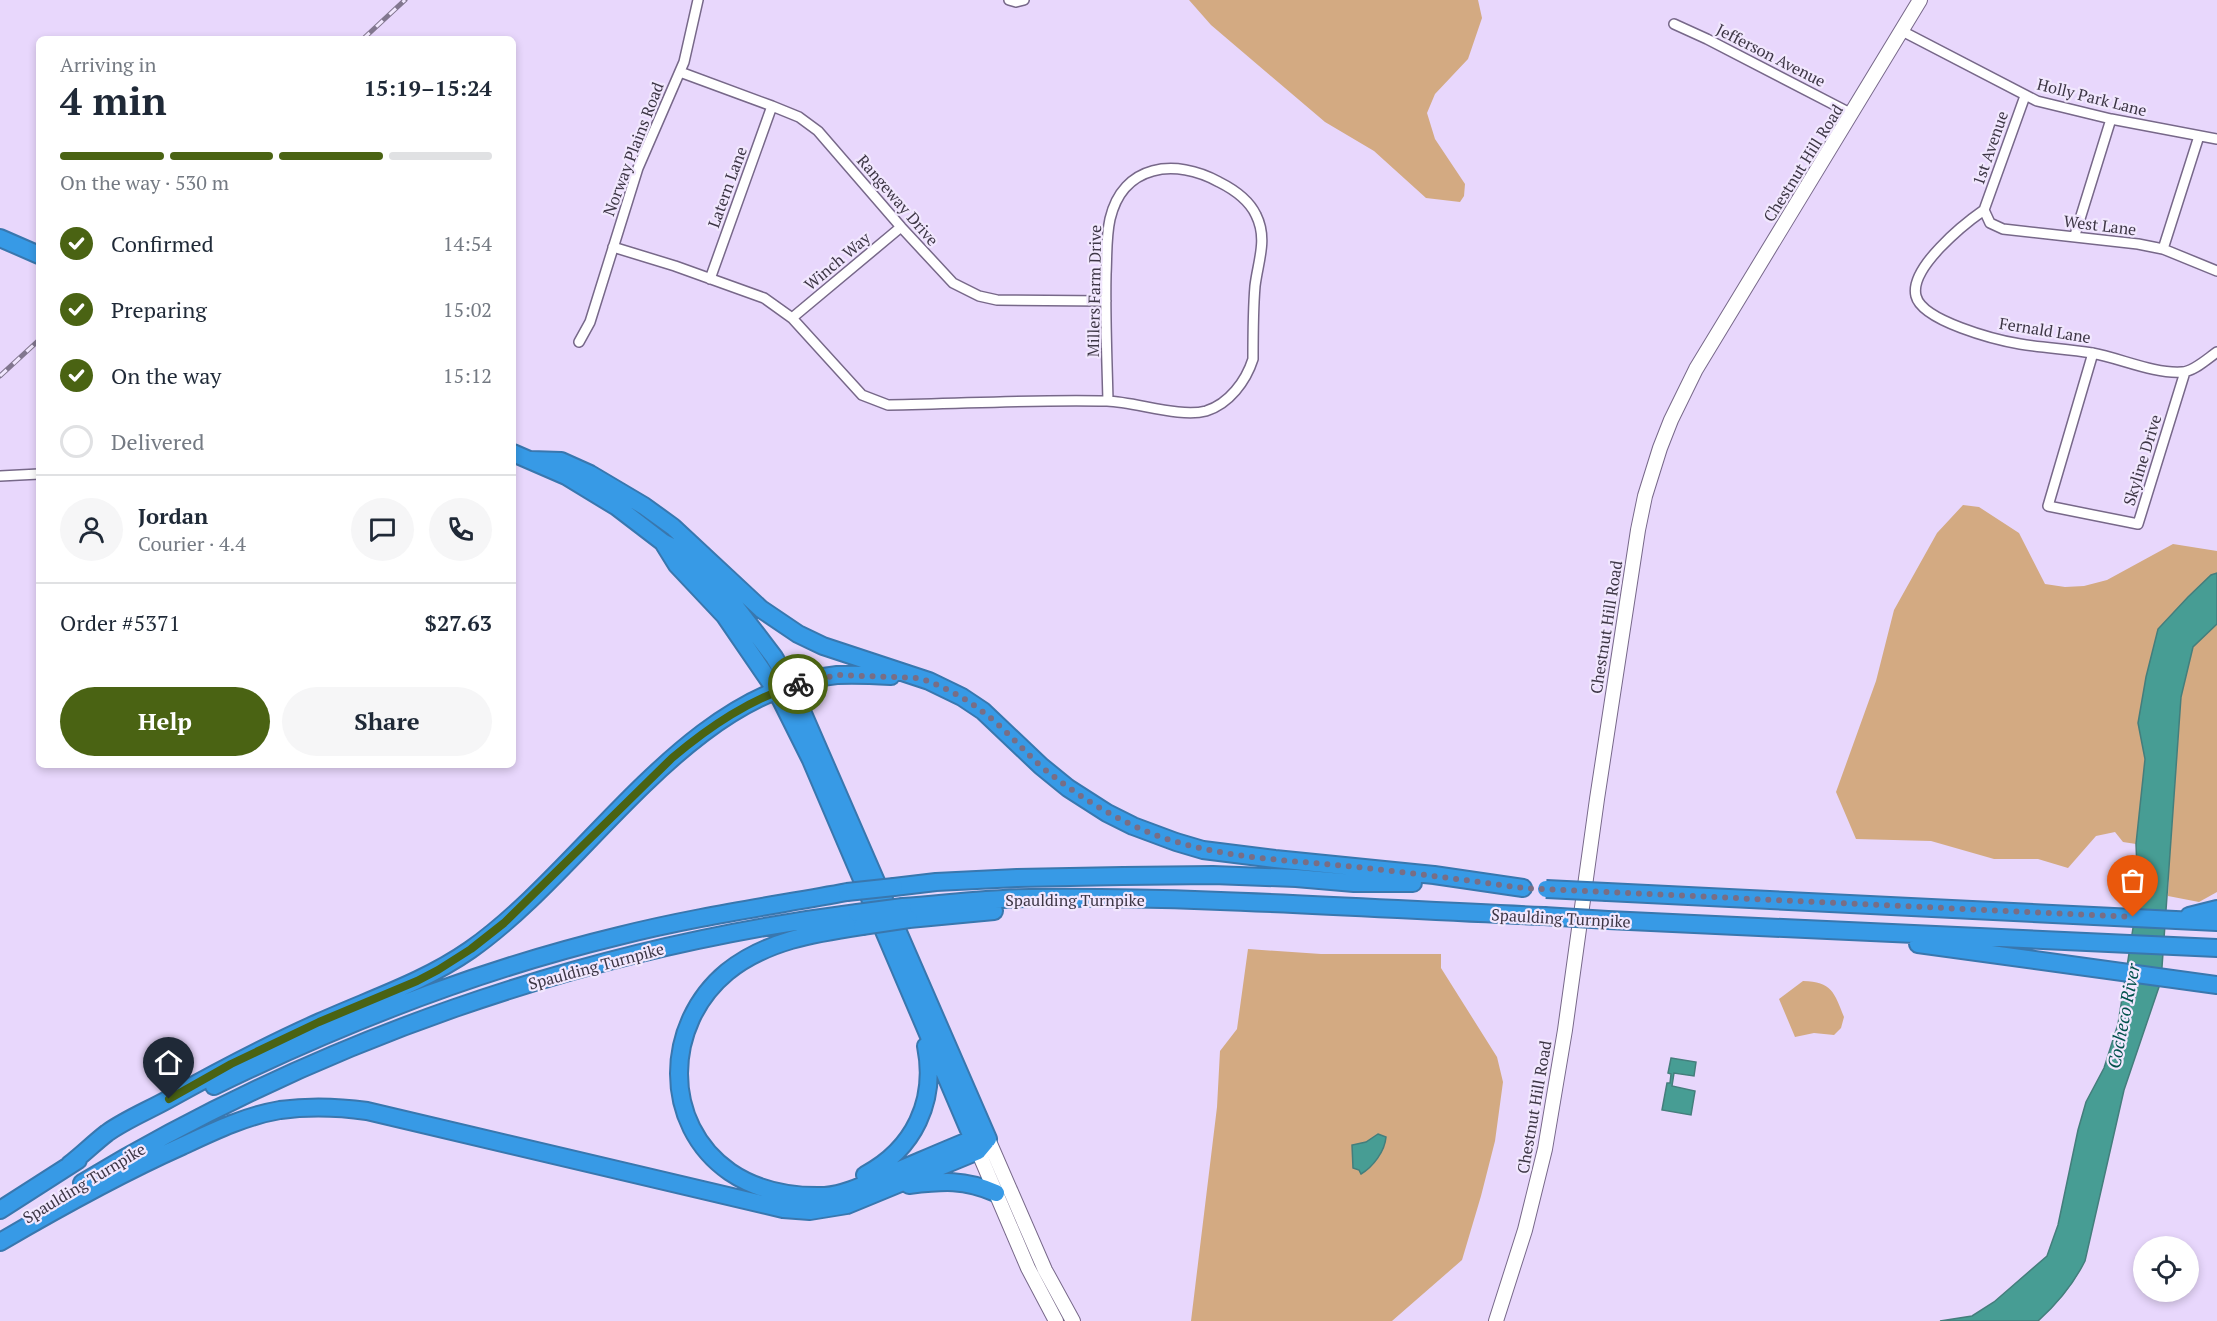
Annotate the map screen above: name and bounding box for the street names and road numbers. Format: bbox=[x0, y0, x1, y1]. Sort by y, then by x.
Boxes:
street label: Jefferson Avenue bbox=[1713, 18, 1829, 92]
street label: Holly Park Lane bbox=[2035, 73, 2149, 121]
street label: Norway Plains Road bbox=[597, 79, 669, 219]
street label: Chestnut Hill Road bbox=[1758, 100, 1848, 226]
street label: 1st Avenue bbox=[1967, 108, 2013, 188]
street label: Latern Lane bbox=[702, 143, 752, 231]
street label: Rangeway Drive bbox=[852, 150, 944, 250]
street label: West Lane bbox=[2062, 210, 2138, 240]
street label: Millers Farm Drive bbox=[1082, 225, 1106, 357]
street label: Winch Way bbox=[799, 226, 875, 295]
street label: Fernald Lane bbox=[1998, 312, 2092, 348]
street label: Skyline Drive bbox=[2118, 412, 2166, 508]
street label: Chestnut Hill Road bbox=[1585, 559, 1627, 695]
street label: Spaulding Turnpike bbox=[1005, 889, 1145, 911]
street label: Spaulding Turnpike bbox=[1491, 903, 1631, 933]
street label: Spaulding Turnpike bbox=[526, 937, 666, 995]
street label: Chestnut Hill Road bbox=[1511, 1039, 1557, 1175]
street label: Spaulding Turnpike bbox=[19, 1138, 149, 1228]

